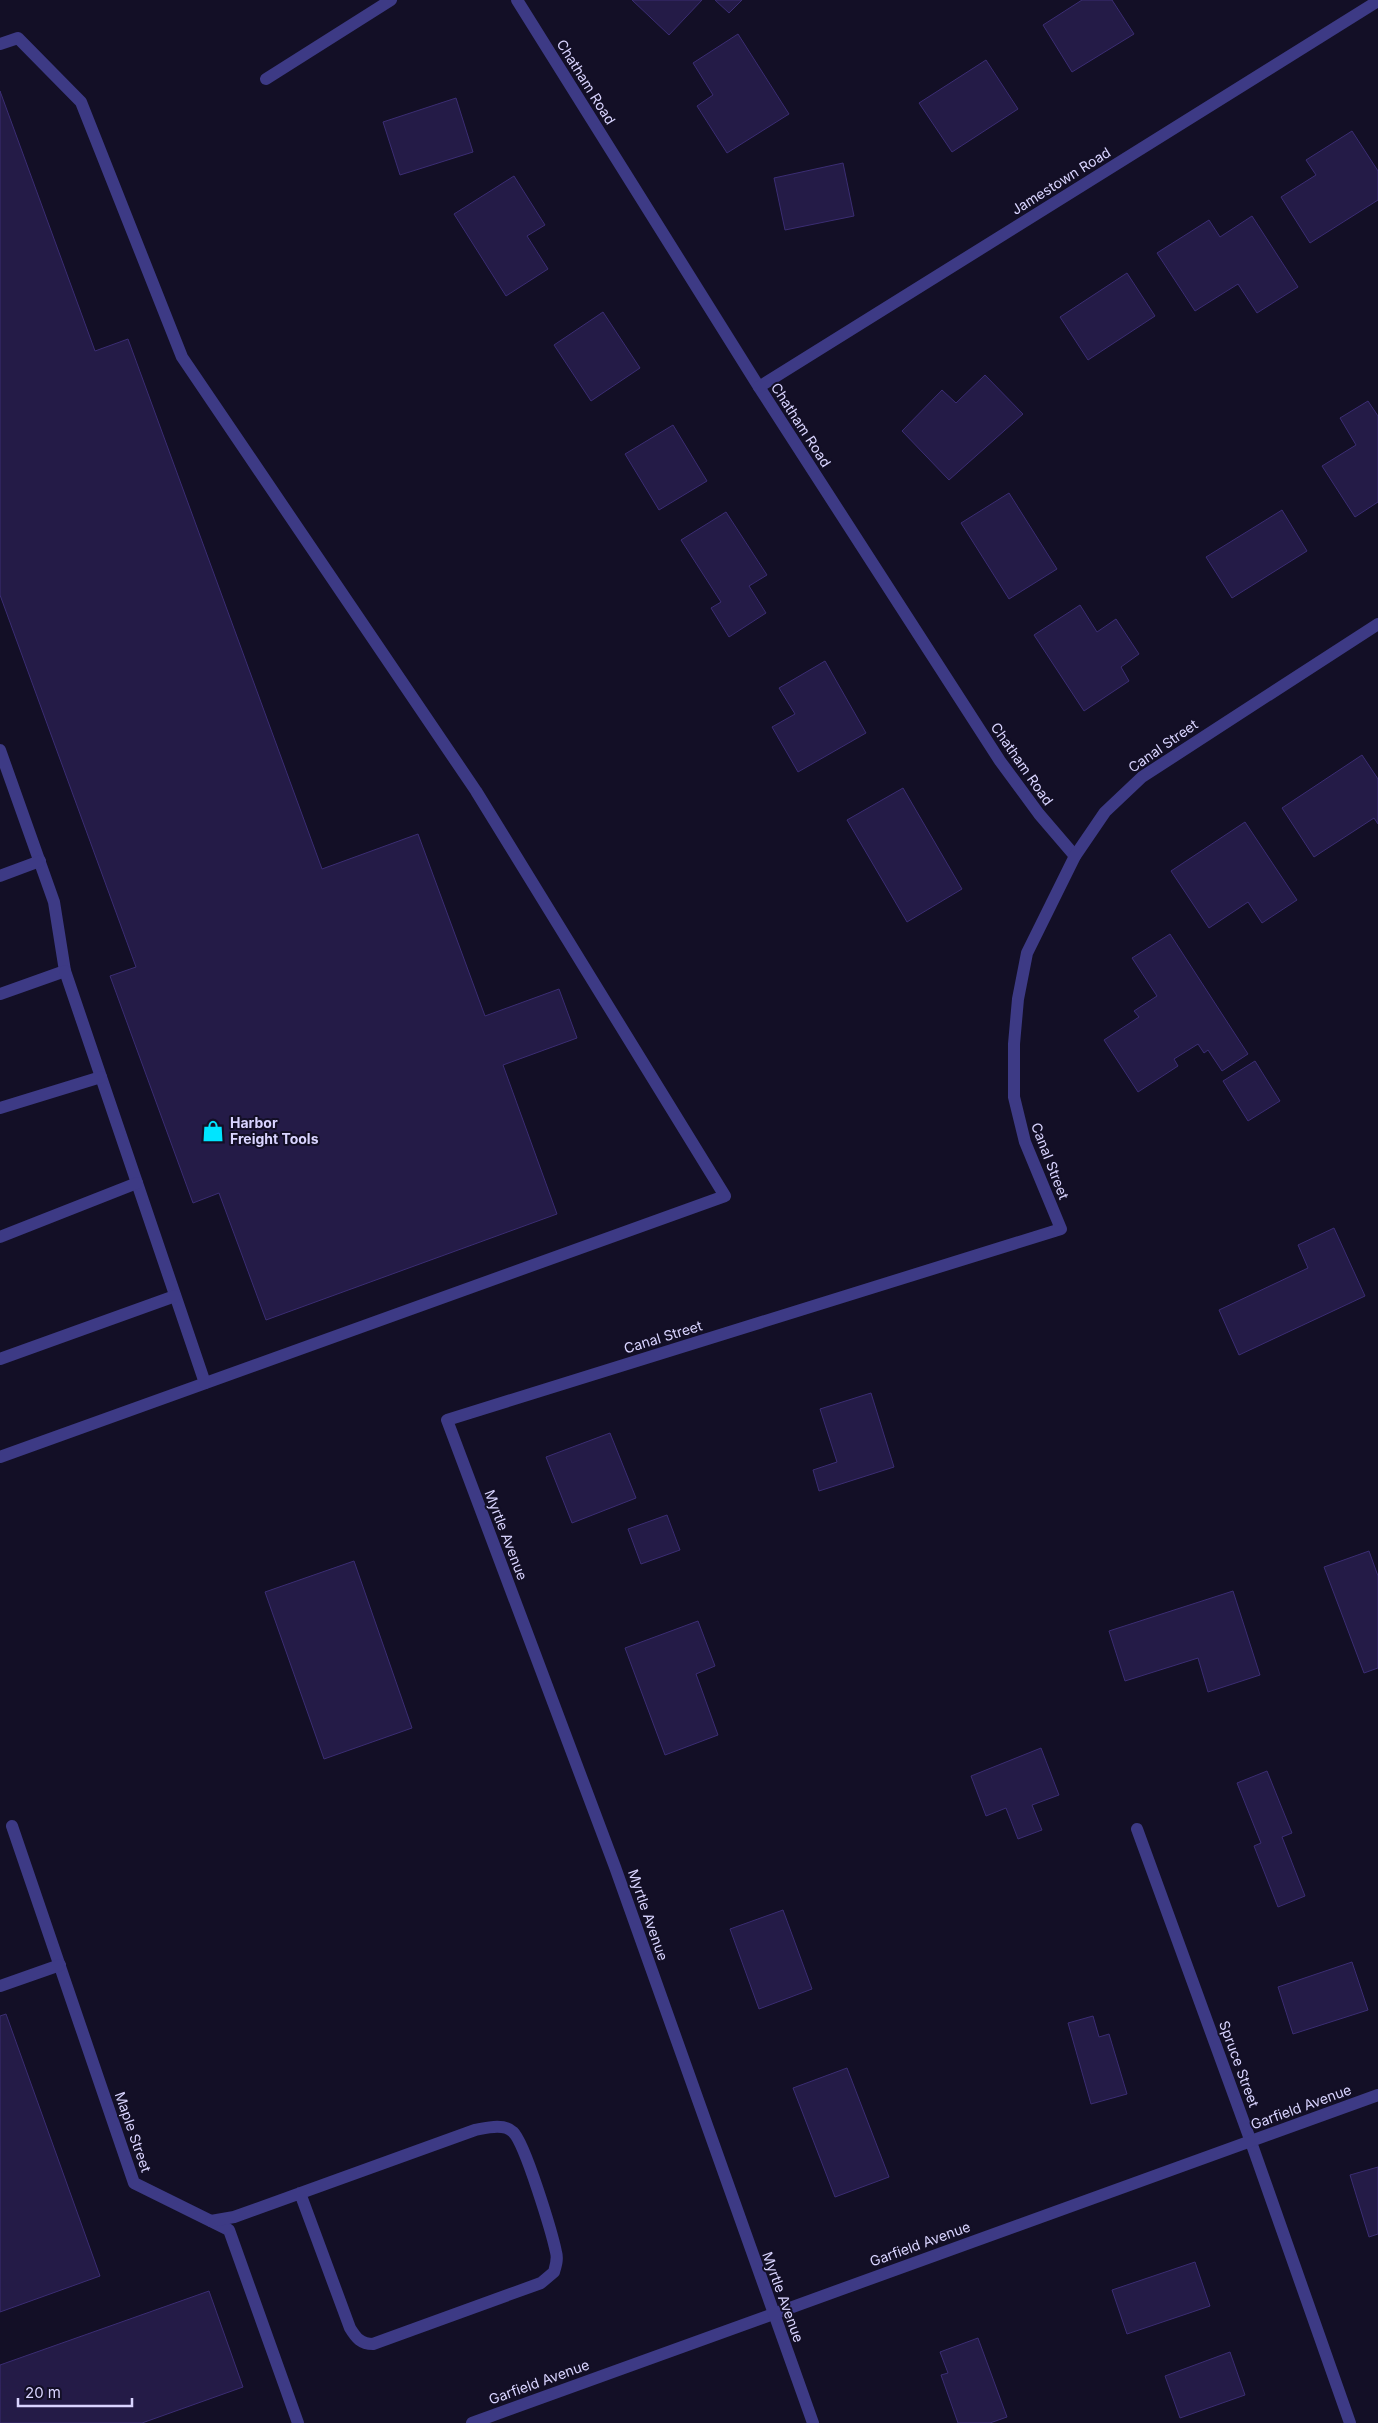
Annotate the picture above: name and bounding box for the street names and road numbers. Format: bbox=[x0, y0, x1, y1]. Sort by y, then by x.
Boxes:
street label: Chatham Road bbox=[553, 36, 619, 127]
street label: Jamestown Road bbox=[1008, 143, 1113, 218]
street label: Chatham Road bbox=[768, 379, 835, 470]
street label: Canal Street bbox=[1125, 715, 1201, 776]
street label: Chatham Road bbox=[988, 719, 1057, 808]
street label: Canal Street bbox=[1028, 1120, 1073, 1202]
street label: Canal Street bbox=[622, 1316, 704, 1357]
street label: Myrtle Avenue bbox=[481, 1487, 531, 1582]
street label: Myrtle Avenue bbox=[625, 1867, 672, 1963]
street label: Spruce Street bbox=[1216, 2018, 1263, 2110]
street label: Garfield Avenue bbox=[1248, 2080, 1353, 2133]
street label: Maple Street bbox=[112, 2089, 155, 2175]
street label: Garfield Avenue bbox=[867, 2217, 972, 2270]
street label: Myrtle Avenue bbox=[759, 2249, 808, 2345]
street label: Garfield Avenue bbox=[486, 2355, 591, 2408]

